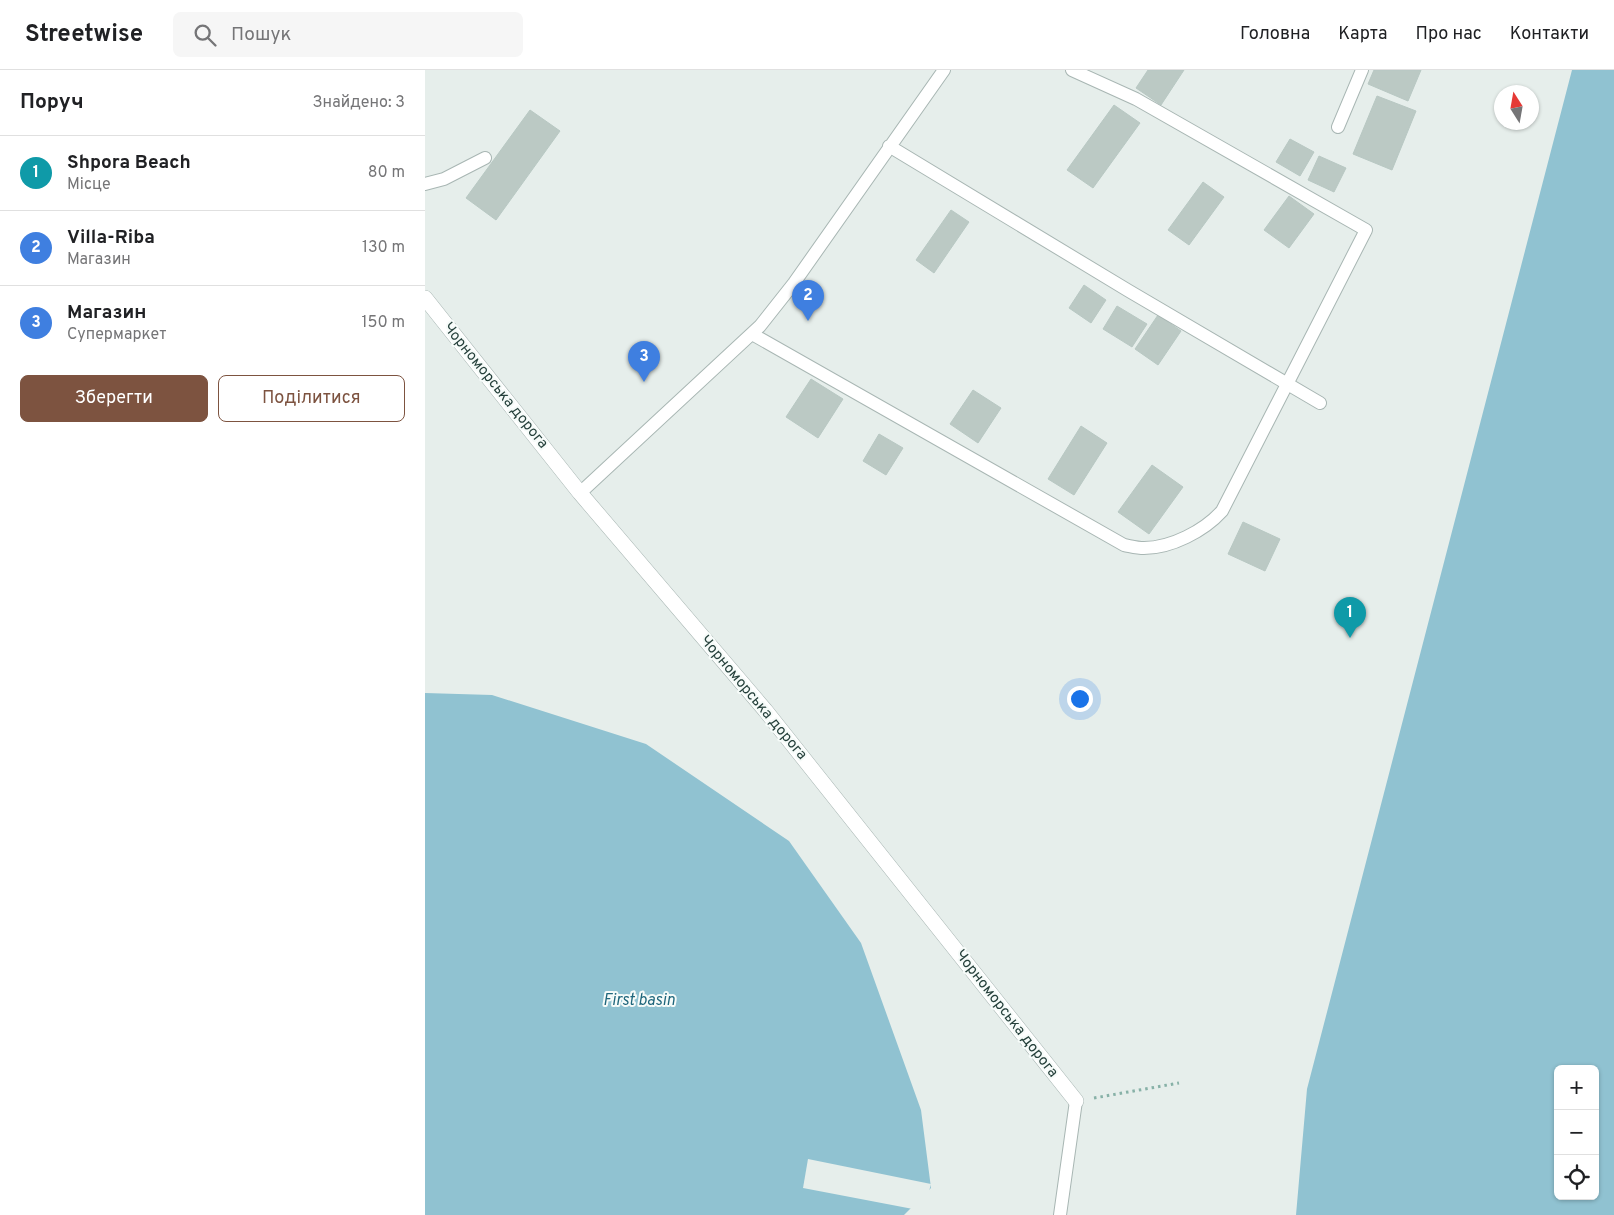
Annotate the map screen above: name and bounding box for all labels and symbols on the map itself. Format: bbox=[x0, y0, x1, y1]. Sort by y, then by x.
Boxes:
north arrow bbox=[1494, 85, 1539, 130]
pin: 2 bbox=[792, 280, 824, 321]
street label: Чорноморська дорога bbox=[438, 319, 552, 453]
pin: 3 bbox=[628, 341, 660, 382]
pin: 1 bbox=[1334, 597, 1366, 638]
street label: Чорноморська дорога bbox=[695, 632, 811, 764]
your location bbox=[1067, 686, 1093, 712]
street label: Чорноморська дорога bbox=[950, 946, 1062, 1082]
water label: First basin bbox=[603, 991, 675, 1011]

